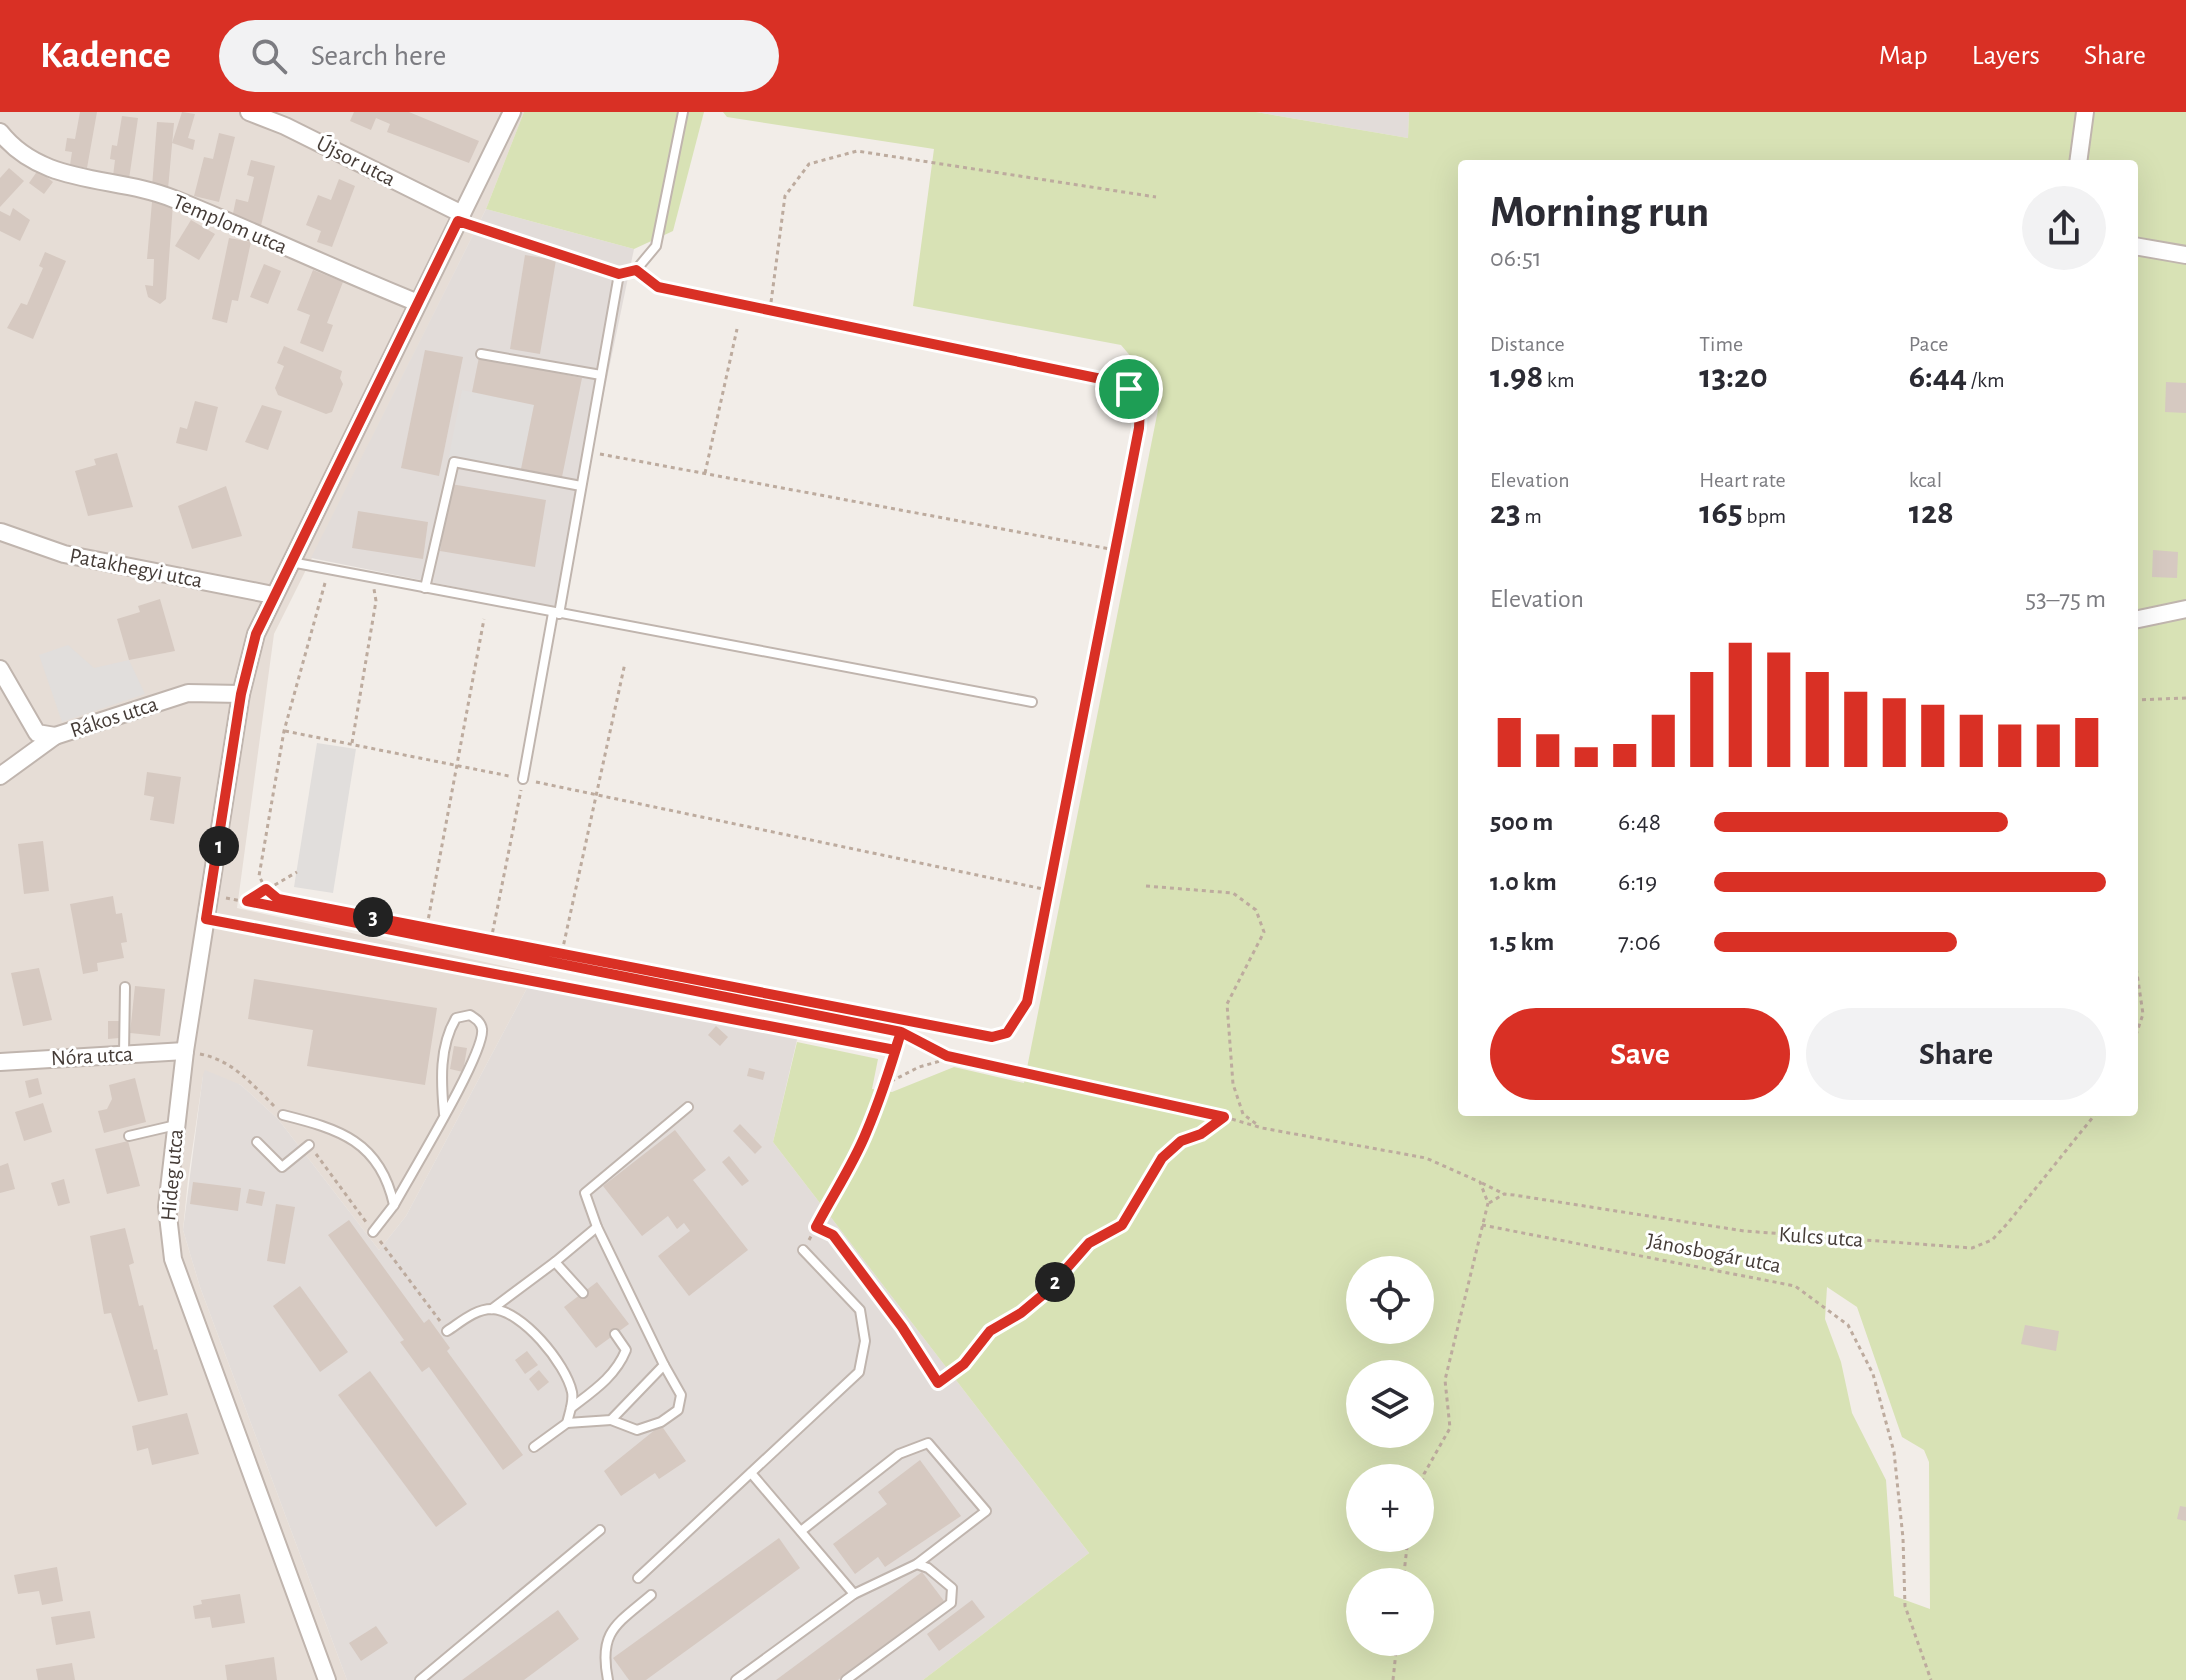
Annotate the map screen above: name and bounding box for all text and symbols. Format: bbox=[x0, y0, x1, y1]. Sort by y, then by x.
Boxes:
search box bbox=[219, 20, 779, 92]
icon: search bbox=[247, 34, 291, 78]
text: Kadence bbox=[40, 37, 171, 75]
text: Search here bbox=[311, 41, 446, 71]
text: Map bbox=[1879, 42, 1928, 70]
text: Layers bbox=[1972, 42, 2040, 70]
text: Share bbox=[2084, 42, 2146, 70]
street label: Újsor utca bbox=[313, 131, 399, 190]
button: share bbox=[2022, 186, 2106, 270]
street label: Templom utca bbox=[170, 190, 290, 258]
text: Morning run bbox=[1490, 191, 1709, 235]
text: 06:51 bbox=[1490, 245, 1542, 271]
text: Distance bbox=[1490, 333, 1565, 355]
text: Time bbox=[1699, 333, 1743, 355]
text: Pace bbox=[1909, 333, 1948, 355]
pin bbox=[1095, 355, 1163, 423]
text: 1.98 bbox=[1490, 360, 1543, 394]
text: 13:20 bbox=[1699, 360, 1768, 394]
text: 6:44 bbox=[1909, 360, 1967, 394]
icon: arrive bbox=[1107, 367, 1151, 411]
text: km bbox=[1543, 369, 1574, 391]
text: /km bbox=[1967, 369, 2005, 391]
text: Elevation bbox=[1490, 469, 1570, 491]
text: Heart rate bbox=[1699, 469, 1786, 491]
text: kcal bbox=[1909, 469, 1942, 491]
text: 23 bbox=[1490, 496, 1521, 530]
text: 165 bbox=[1699, 496, 1743, 530]
text: 128 bbox=[1909, 496, 1954, 530]
text: m bbox=[1521, 505, 1542, 527]
text: bpm bbox=[1743, 505, 1786, 527]
street label: Patakhegyi utca bbox=[68, 544, 204, 592]
text: Elevation bbox=[1490, 586, 1584, 612]
text: 53–75 m bbox=[2025, 586, 2106, 612]
street label: Rákos utca bbox=[68, 693, 160, 741]
text: 500 m bbox=[1490, 809, 1553, 835]
text: 6:48 bbox=[1618, 809, 1661, 835]
pin: 1 bbox=[199, 826, 239, 866]
text: 1 bbox=[215, 835, 223, 857]
text: 1.0 km bbox=[1490, 869, 1557, 895]
text: 6:19 bbox=[1618, 869, 1657, 895]
pin: 3 bbox=[353, 897, 393, 937]
text: 3 bbox=[368, 906, 378, 928]
text: 1.5 km bbox=[1490, 929, 1554, 955]
text: 7:06 bbox=[1618, 929, 1661, 955]
button: Save bbox=[1490, 1008, 1790, 1100]
button: Share bbox=[1806, 1008, 2106, 1100]
street label: Nóra utca bbox=[50, 1043, 134, 1069]
street label: Hideg utca bbox=[157, 1128, 187, 1222]
street label: Kulcs utca bbox=[1778, 1223, 1864, 1251]
street label: Jánosbogár utca bbox=[1645, 1229, 1783, 1277]
map controls bbox=[1346, 1256, 1434, 1656]
button: locate bbox=[1346, 1256, 1434, 1344]
pin: 2 bbox=[1035, 1262, 1075, 1302]
text: 2 bbox=[1050, 1271, 1060, 1293]
button: layers bbox=[1346, 1360, 1434, 1448]
button: + bbox=[1346, 1464, 1434, 1552]
button: − bbox=[1346, 1568, 1434, 1656]

